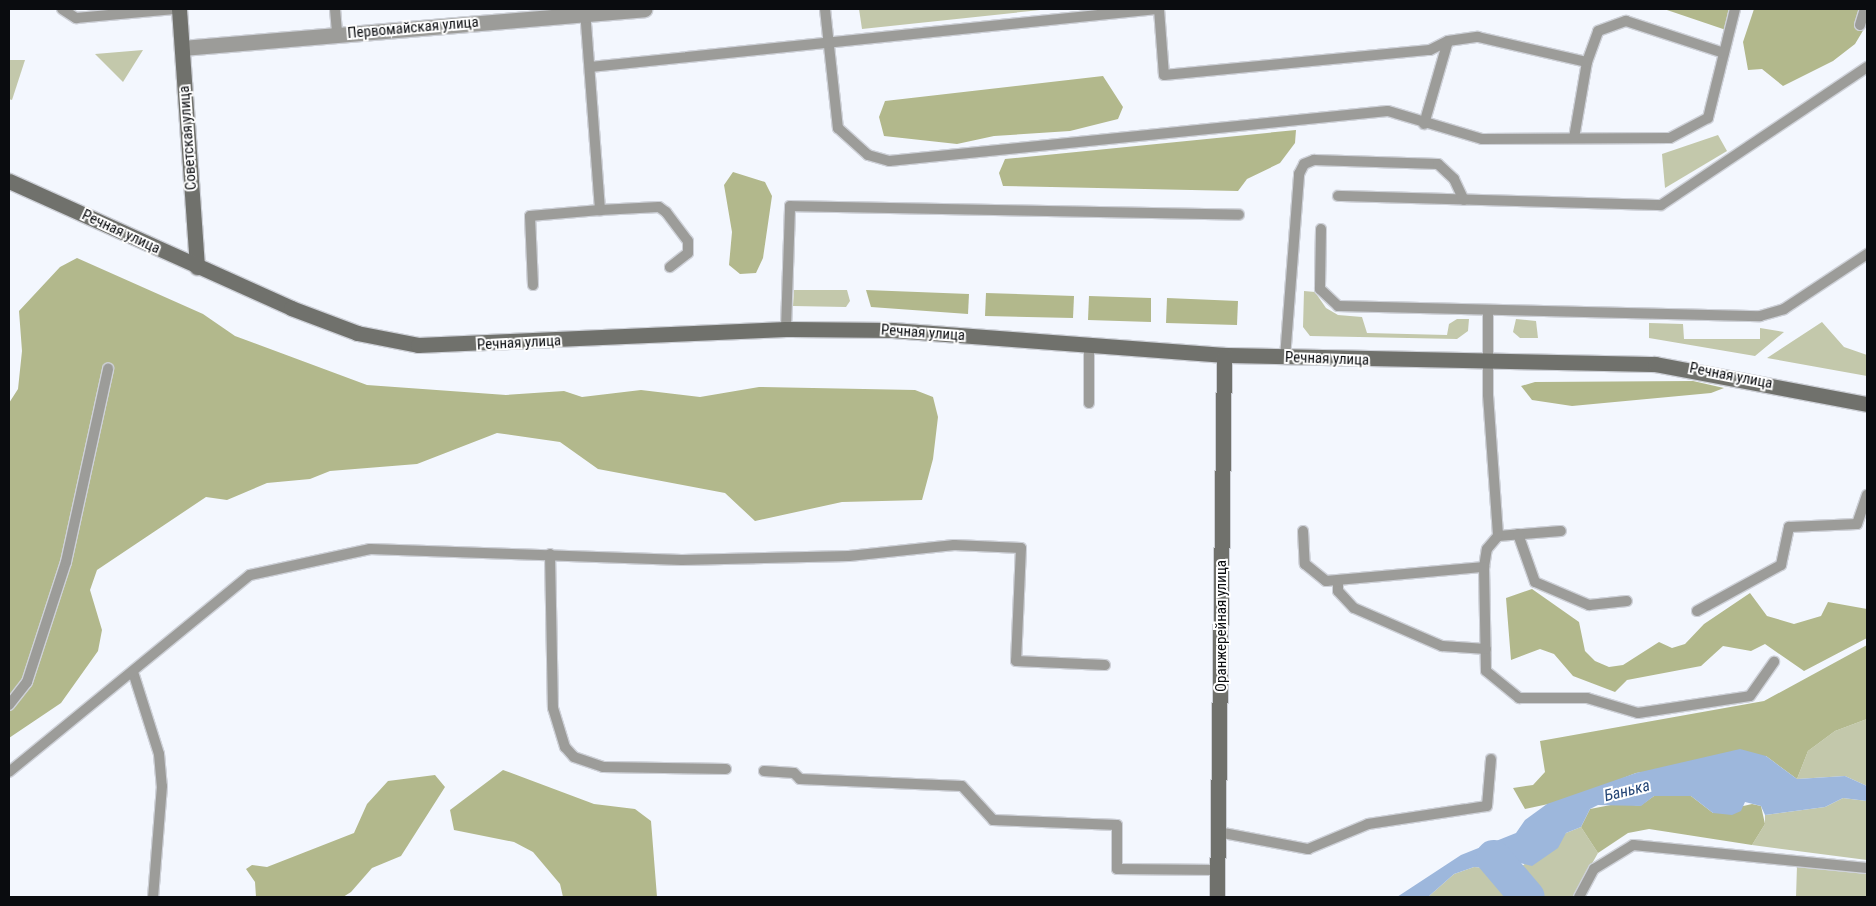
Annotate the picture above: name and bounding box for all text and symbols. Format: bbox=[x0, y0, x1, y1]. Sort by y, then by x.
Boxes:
street label: Первомайская улица bbox=[347, 13, 479, 43]
street label: Советская улица bbox=[175, 85, 201, 191]
street label: Речная улица bbox=[79, 206, 163, 258]
street label: Речная улица bbox=[880, 321, 966, 345]
street label: Речная улица bbox=[476, 332, 562, 354]
street label: Речная улица bbox=[1285, 349, 1369, 369]
street label: Речная улица bbox=[1688, 359, 1774, 393]
street label: Оранжерейная улица bbox=[1213, 560, 1231, 692]
water label: Банька bbox=[1602, 776, 1652, 806]

